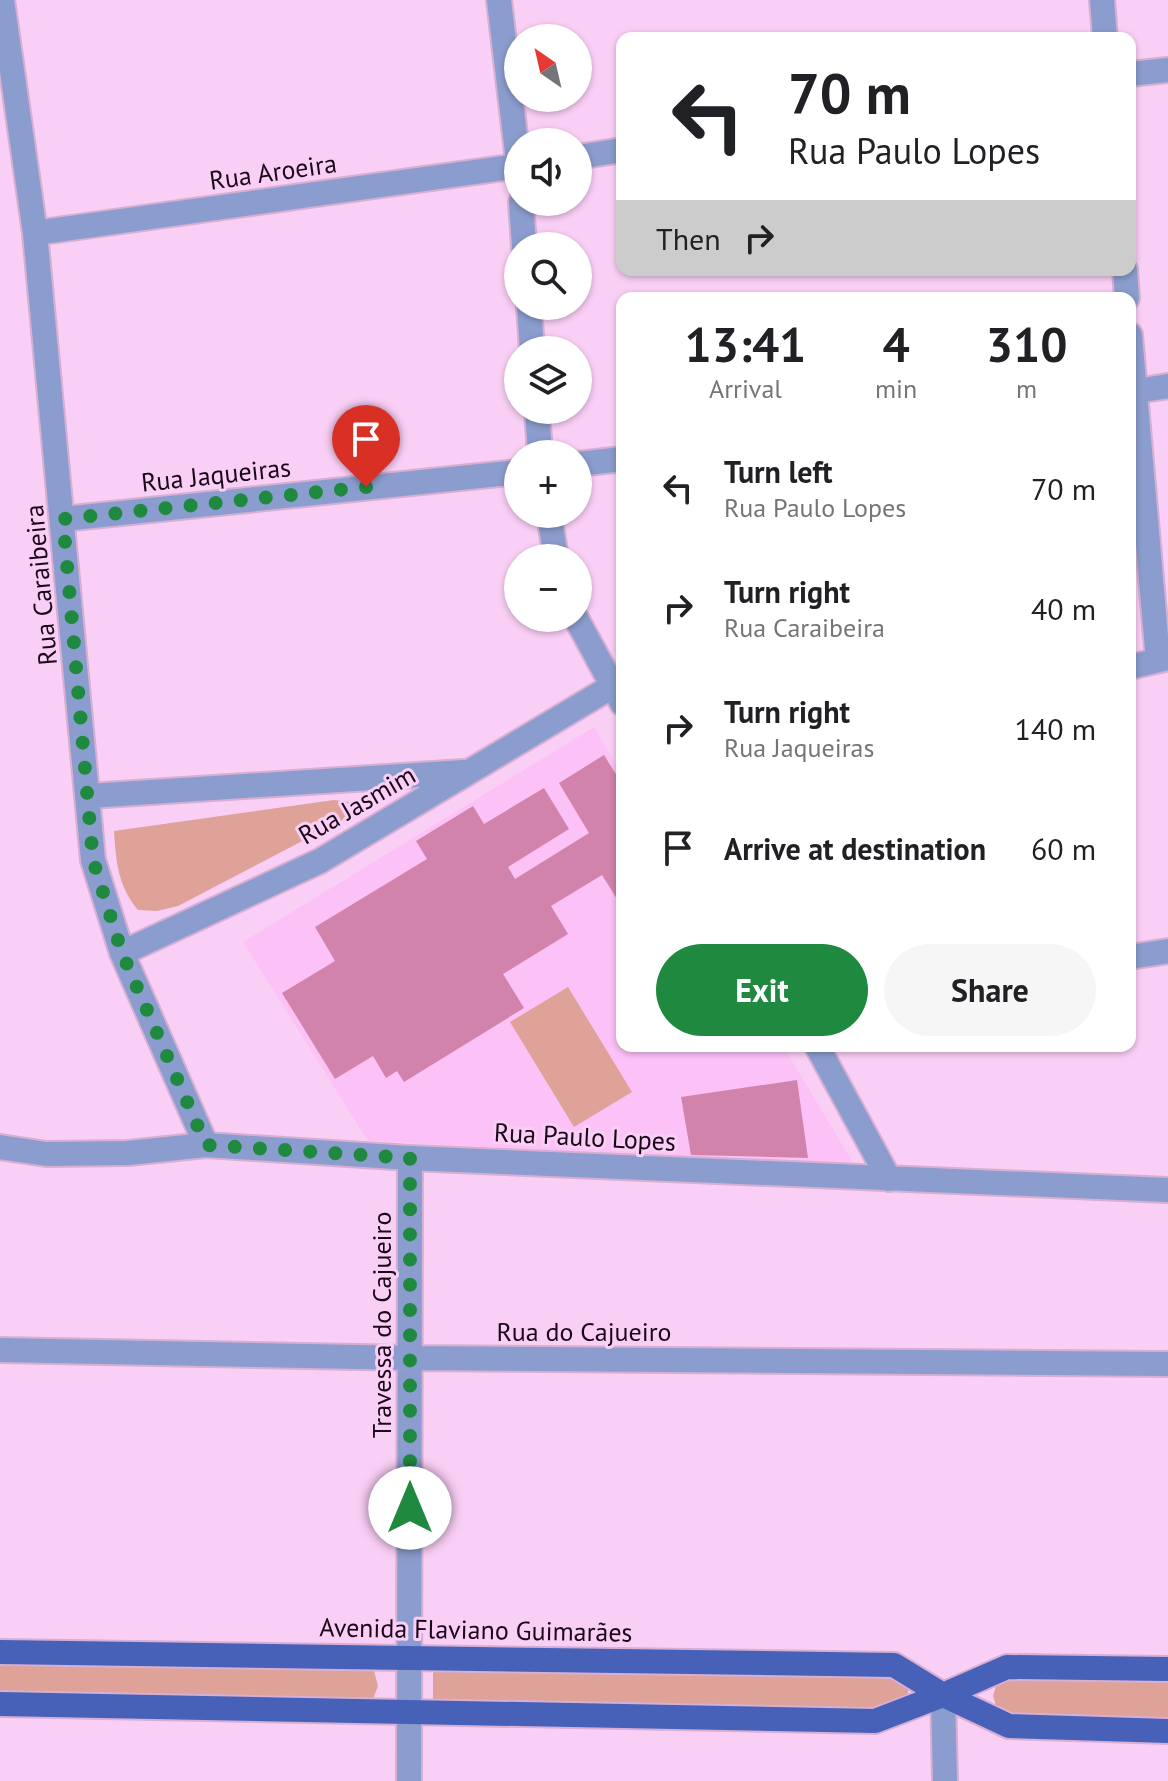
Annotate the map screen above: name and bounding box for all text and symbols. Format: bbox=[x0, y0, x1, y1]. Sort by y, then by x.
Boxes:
north arrow bbox=[504, 24, 592, 112]
map controls bbox=[504, 24, 592, 632]
text: 70 m bbox=[788, 57, 911, 129]
icon: left bbox=[656, 64, 760, 168]
text: Rua Paulo Lopes bbox=[788, 127, 1040, 174]
button: sound bbox=[504, 128, 592, 216]
street label: Rua Aroeira bbox=[207, 146, 339, 197]
icon: right bbox=[737, 216, 781, 260]
text: Then bbox=[656, 219, 721, 258]
button: search bbox=[504, 232, 592, 320]
text: 13:41 bbox=[685, 313, 806, 375]
text: 4 bbox=[882, 313, 910, 375]
text: 310 bbox=[986, 313, 1067, 375]
button: layers bbox=[504, 336, 592, 424]
text: Arrival bbox=[709, 372, 782, 405]
text: min bbox=[875, 372, 917, 405]
text: m bbox=[1016, 372, 1037, 405]
pin bbox=[332, 405, 400, 487]
icon: arrive bbox=[344, 417, 388, 461]
button: + bbox=[504, 440, 592, 528]
street label: Rua Jaqueiras bbox=[139, 450, 292, 499]
text: Turn left bbox=[724, 452, 832, 491]
icon: left bbox=[656, 466, 700, 510]
text: 70 m bbox=[1031, 469, 1096, 508]
text: Rua Paulo Lopes bbox=[724, 491, 906, 524]
street label: Rua Caraibeira bbox=[17, 503, 64, 667]
button: − bbox=[504, 544, 592, 632]
text: Turn right bbox=[724, 572, 850, 611]
icon: right bbox=[656, 586, 700, 630]
text: 40 m bbox=[1031, 589, 1096, 628]
text: Rua Caraibeira bbox=[724, 611, 885, 644]
text: Turn right bbox=[724, 692, 850, 731]
icon: right bbox=[656, 706, 700, 750]
text: 140 m bbox=[1015, 709, 1096, 748]
text: Rua Jaqueiras bbox=[724, 731, 874, 764]
street label: Rua Jasmim bbox=[292, 758, 421, 851]
icon: arrive bbox=[656, 826, 700, 870]
text: Arrive at destination bbox=[724, 829, 986, 868]
text: 60 m bbox=[1031, 829, 1096, 868]
button: Exit bbox=[656, 944, 868, 1036]
button: Share bbox=[884, 944, 1096, 1036]
street label: Rua Paulo Lopes bbox=[493, 1115, 677, 1158]
street label: Travessa do Cajueiro bbox=[365, 1212, 398, 1438]
street label: Rua do Cajueiro bbox=[496, 1315, 672, 1348]
position arrow bbox=[368, 1466, 452, 1550]
street label: Avenida Flaviano Guimarães bbox=[319, 1610, 633, 1649]

